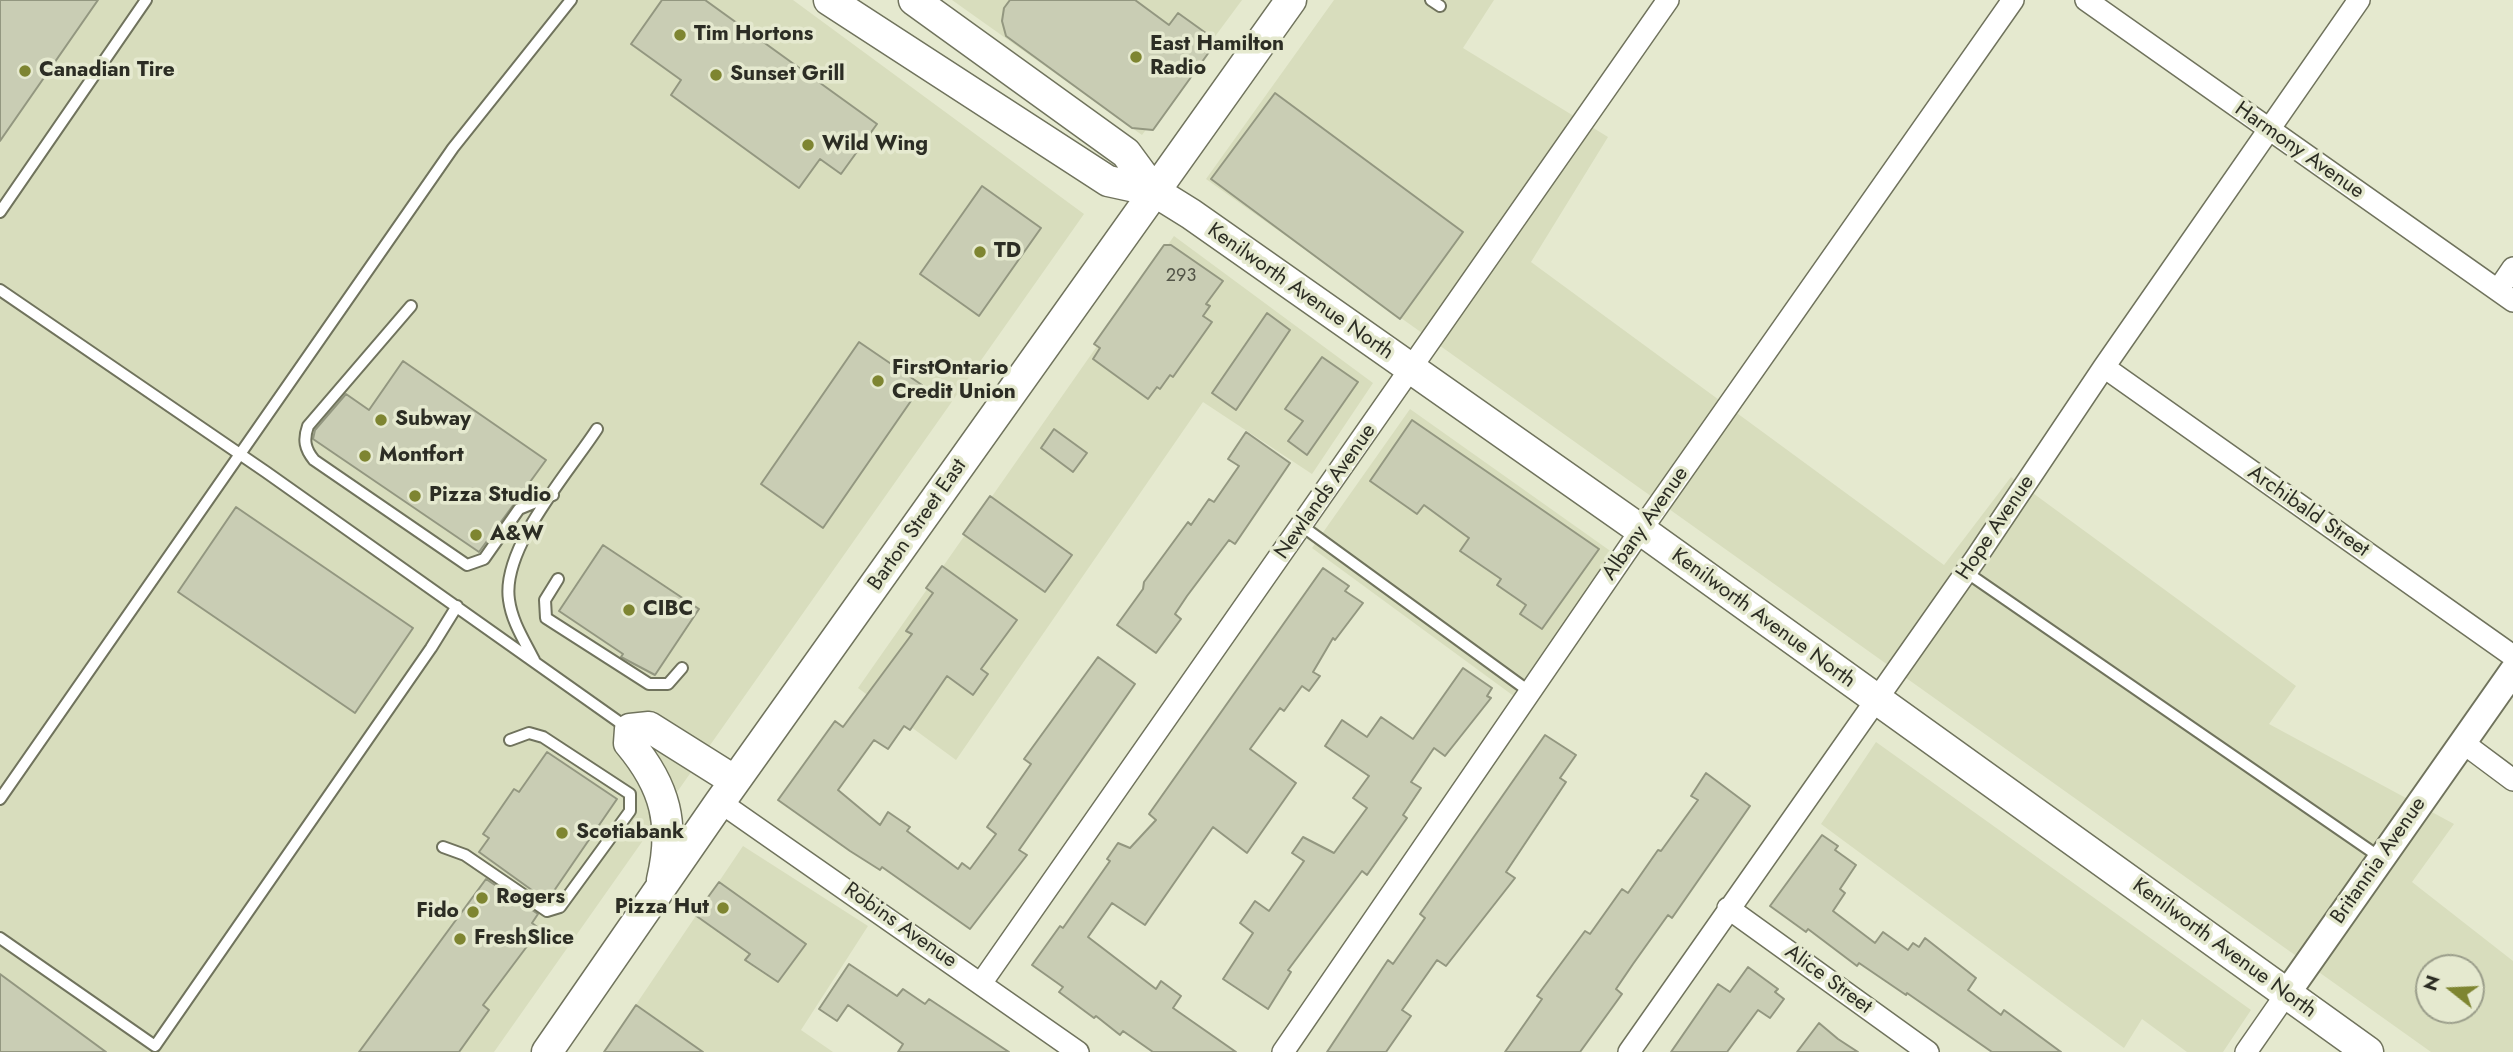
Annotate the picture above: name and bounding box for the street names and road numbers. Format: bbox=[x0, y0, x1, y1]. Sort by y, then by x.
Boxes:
street label: Harmony Avenue bbox=[2230, 97, 2368, 205]
street label: Kenilworth Avenue North bbox=[1202, 218, 1398, 366]
street label: Newlands Avenue bbox=[1270, 420, 1382, 564]
street label: Barton Street East bbox=[863, 455, 973, 595]
street label: Archibald Street bbox=[2242, 461, 2374, 563]
street label: Albany Avenue bbox=[1598, 462, 1694, 586]
street label: Hope Avenue bbox=[1952, 471, 2040, 585]
street label: Kenilworth Avenue North bbox=[1666, 544, 1860, 694]
street label: Britannia Avenue bbox=[2326, 793, 2432, 929]
street label: Kenilworth Avenue North bbox=[2127, 874, 2321, 1024]
street label: Robins Avenue bbox=[839, 878, 961, 974]
street label: Alice Street bbox=[1780, 940, 1876, 1020]

